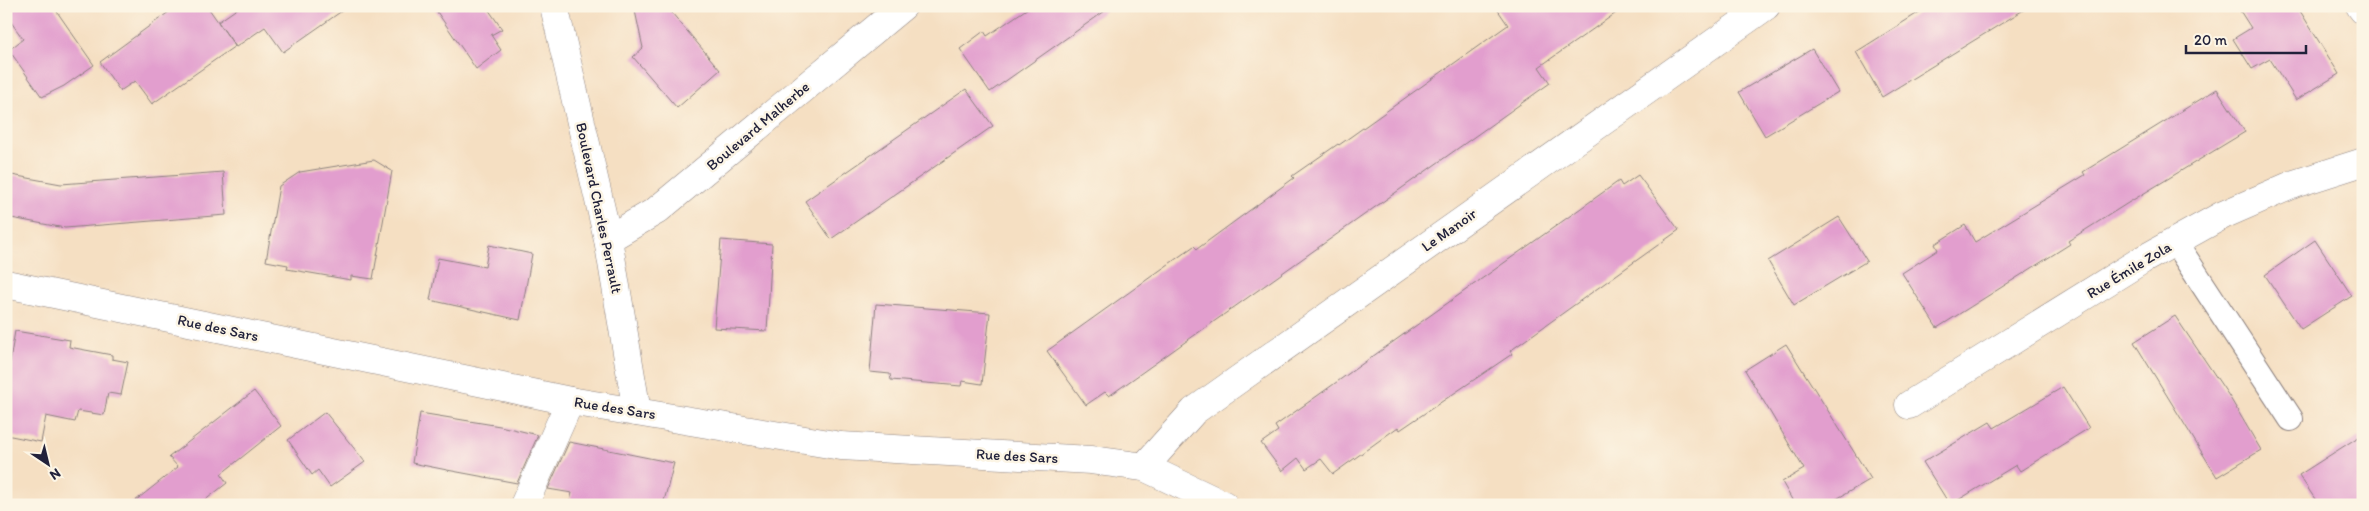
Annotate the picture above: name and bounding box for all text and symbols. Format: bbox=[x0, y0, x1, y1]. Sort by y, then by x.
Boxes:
scale bar bbox=[2186, 22, 2306, 54]
text: 20 m bbox=[2194, 31, 2228, 49]
street label: Boulevard Malherbe bbox=[703, 78, 813, 174]
street label: Boulevard Charles Perrault bbox=[572, 121, 626, 295]
street label: Le Manoir bbox=[1418, 204, 1480, 255]
street label: Rue Émile Zola bbox=[2083, 238, 2175, 302]
street label: Rue des Sars bbox=[176, 311, 260, 345]
street label: Rue des Sars bbox=[573, 393, 657, 423]
north arrow bbox=[22, 438, 72, 488]
street label: Rue des Sars bbox=[975, 445, 1059, 467]
text: N bbox=[46, 465, 64, 484]

